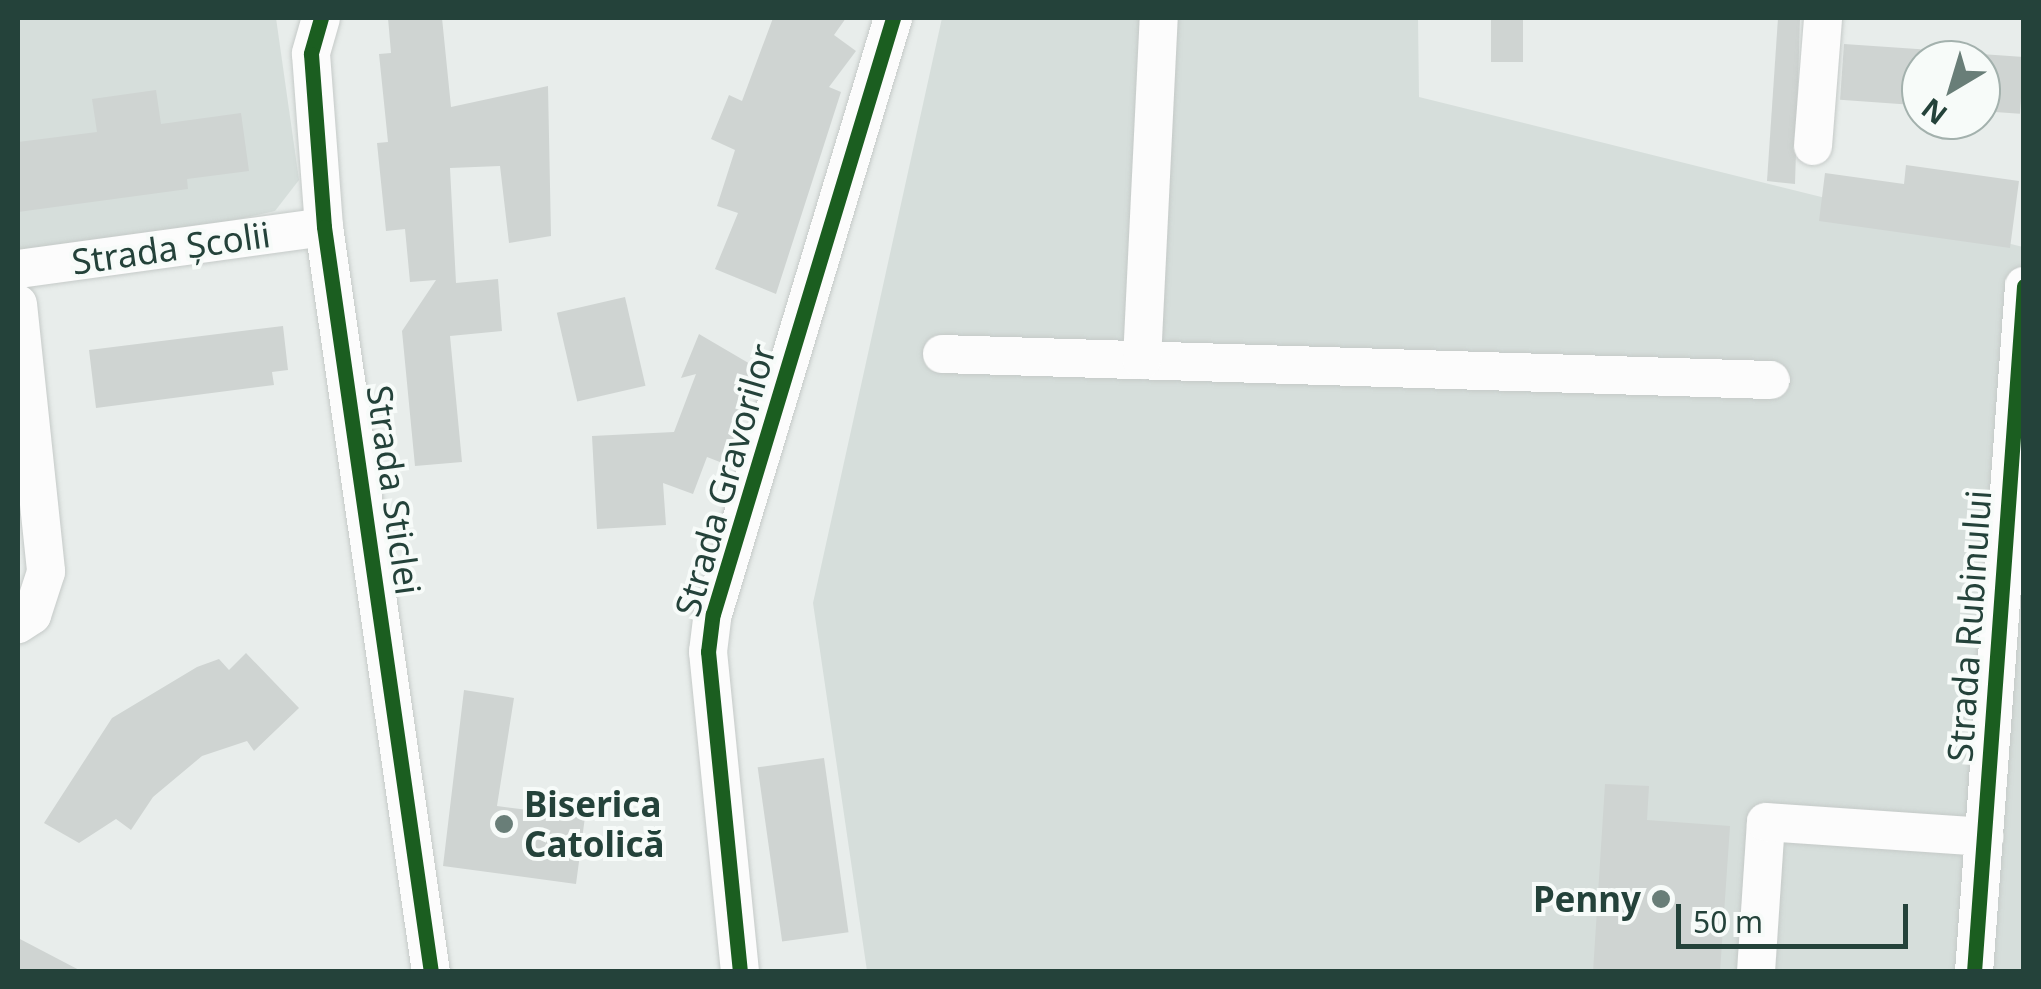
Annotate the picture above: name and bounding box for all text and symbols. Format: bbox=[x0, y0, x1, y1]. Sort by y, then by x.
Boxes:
north arrow bbox=[1901, 40, 2001, 140]
text: N bbox=[1913, 90, 1954, 134]
street label: Strada Școlii bbox=[69, 213, 273, 283]
street label: Strada Gravorilor bbox=[666, 339, 784, 621]
street label: Strada Sticlei bbox=[359, 383, 429, 597]
street label: Strada Rubinului bbox=[1939, 489, 1999, 763]
place label: Biserica Catolică bbox=[524, 783, 664, 865]
marker: Biserica Catolică bbox=[493, 813, 515, 835]
place label: Penny bbox=[1533, 878, 1641, 920]
scale bar bbox=[1681, 884, 1914, 946]
marker: Penny bbox=[1650, 888, 1672, 910]
text: 50 m bbox=[1693, 901, 1763, 942]

